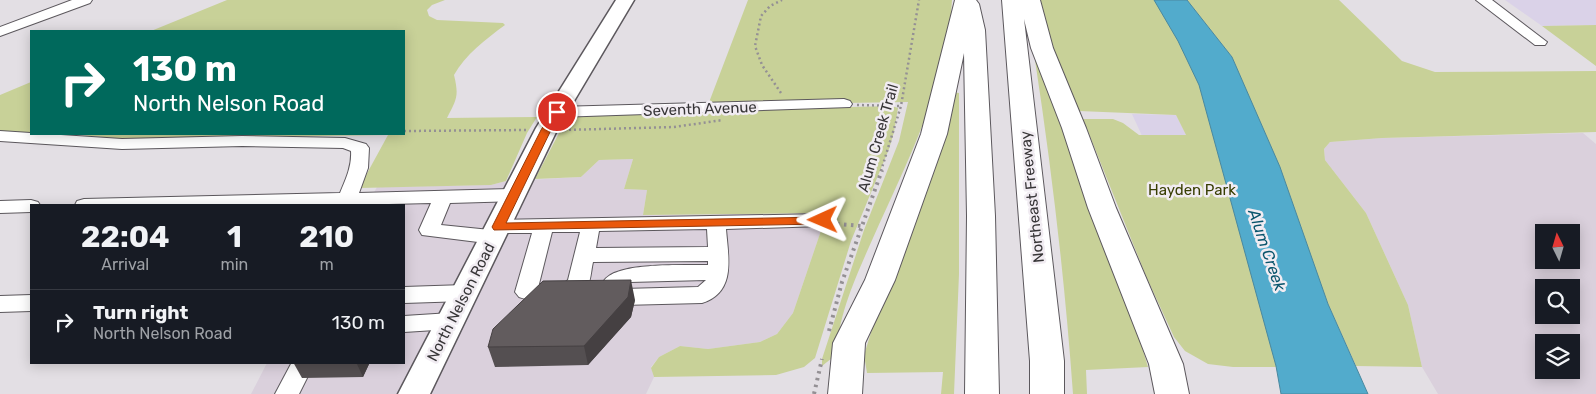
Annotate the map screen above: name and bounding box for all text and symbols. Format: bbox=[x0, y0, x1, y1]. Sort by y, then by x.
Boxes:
text: 130 m bbox=[133, 48, 237, 90]
icon: right bbox=[50, 50, 115, 115]
street label: Alum Creek Trail bbox=[854, 82, 902, 194]
text: North Nelson Road bbox=[133, 90, 324, 117]
pin bbox=[536, 91, 578, 133]
icon: arrive bbox=[543, 98, 571, 126]
street label: Seventh Avenue bbox=[643, 98, 757, 120]
street label: Northeast Freeway bbox=[1016, 130, 1048, 264]
park label: Hayden Park bbox=[1148, 181, 1236, 199]
position arrow bbox=[796, 193, 848, 245]
water label: Alum Creek bbox=[1244, 206, 1290, 294]
text: 22:04 bbox=[81, 219, 170, 255]
text: 1 bbox=[227, 219, 242, 255]
text: 210 bbox=[299, 219, 354, 255]
north arrow bbox=[1535, 224, 1580, 269]
map controls bbox=[1535, 224, 1580, 379]
street label: North Nelson Road bbox=[423, 240, 499, 364]
text: Arrival bbox=[101, 255, 149, 274]
text: min bbox=[221, 255, 248, 274]
text: m bbox=[320, 255, 334, 274]
button: search bbox=[1535, 279, 1580, 324]
text: Turn right bbox=[93, 301, 188, 324]
icon: right bbox=[50, 308, 78, 336]
text: 130 m bbox=[332, 311, 385, 334]
text: North Nelson Road bbox=[93, 324, 232, 343]
button: layers bbox=[1535, 334, 1580, 379]

